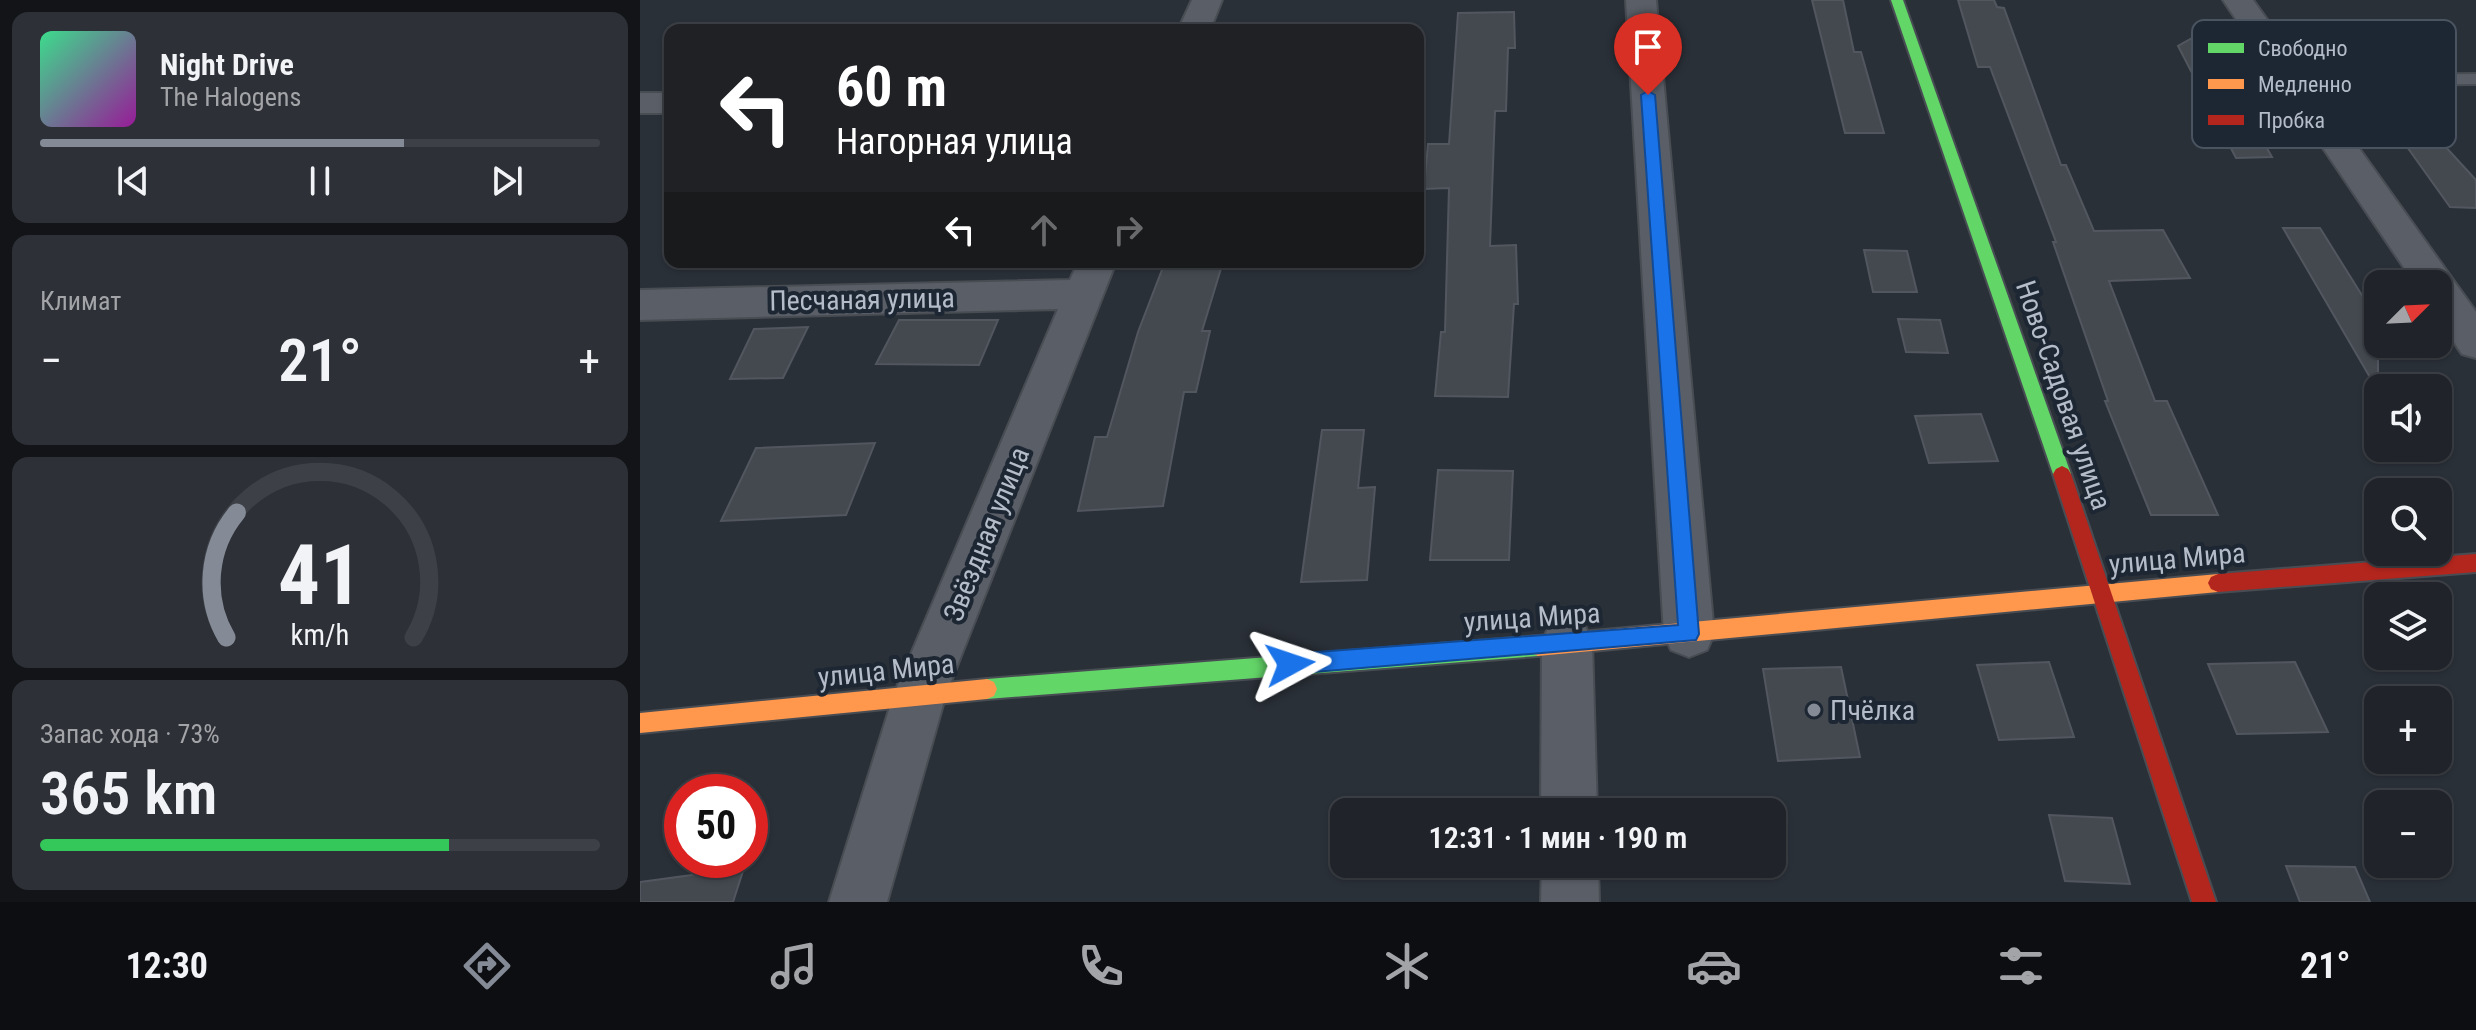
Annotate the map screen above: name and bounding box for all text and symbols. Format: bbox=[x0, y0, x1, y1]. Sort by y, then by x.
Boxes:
pin bbox=[1614, 13, 1682, 95]
legend bbox=[2192, 20, 2456, 148]
icon: arrive bbox=[1626, 25, 1670, 69]
text: Свободно bbox=[2258, 36, 2348, 61]
text: Night Drive bbox=[160, 47, 294, 82]
text: 60 m bbox=[836, 54, 947, 120]
icon: left bbox=[704, 56, 808, 160]
text: Медленно bbox=[2258, 72, 2352, 97]
text: The Halogens bbox=[160, 82, 301, 112]
text: Пробка bbox=[2258, 108, 2325, 133]
text: Нагорная улица bbox=[836, 121, 1073, 163]
icon: previous bbox=[111, 159, 155, 203]
icon: pause bbox=[298, 159, 342, 203]
icon: next bbox=[485, 159, 529, 203]
icon: left bbox=[938, 208, 982, 252]
icon: ahead bbox=[1022, 208, 1066, 252]
icon: right bbox=[1106, 208, 1150, 252]
north arrow bbox=[2364, 270, 2452, 358]
map controls bbox=[2364, 270, 2452, 878]
street label: Ново-Садовая улица bbox=[2009, 276, 2118, 514]
street label: Песчаная улица bbox=[769, 281, 955, 318]
text: Климат bbox=[40, 286, 121, 316]
text: 21° bbox=[278, 325, 362, 396]
text: − bbox=[40, 335, 62, 387]
text: + bbox=[578, 335, 600, 387]
button: sound bbox=[2364, 374, 2452, 462]
street label: Звёздная улица bbox=[937, 442, 1036, 626]
button: search bbox=[2364, 478, 2452, 566]
text: 41 bbox=[278, 527, 362, 624]
street label: улица Мира bbox=[2107, 536, 2247, 581]
button: layers bbox=[2364, 582, 2452, 670]
street label: улица Мира bbox=[1463, 596, 1601, 639]
text: km/h bbox=[291, 618, 349, 652]
position arrow bbox=[1248, 622, 1332, 706]
street label: улица Мира bbox=[816, 647, 956, 694]
button: + bbox=[2364, 686, 2452, 774]
place label: Пчёлка bbox=[1830, 694, 1915, 727]
marker: Пчёлка bbox=[1805, 701, 1823, 719]
text: Запас хода · 73% bbox=[40, 719, 220, 749]
text: 365 km bbox=[40, 758, 217, 829]
speed limit sign: 50 bbox=[664, 774, 768, 878]
button: − bbox=[2364, 790, 2452, 878]
text: 12:31 · 1 мин · 190 m bbox=[1429, 820, 1687, 855]
icon: directions bbox=[459, 938, 515, 994]
icon: music bbox=[766, 938, 822, 994]
icon: phone bbox=[1073, 938, 1129, 994]
icon: climate bbox=[1379, 938, 1435, 994]
icon: car bbox=[1686, 938, 1742, 994]
icon: filters bbox=[1993, 938, 2049, 994]
text: 12:30 bbox=[125, 945, 208, 987]
text: 21° bbox=[2300, 945, 2350, 987]

